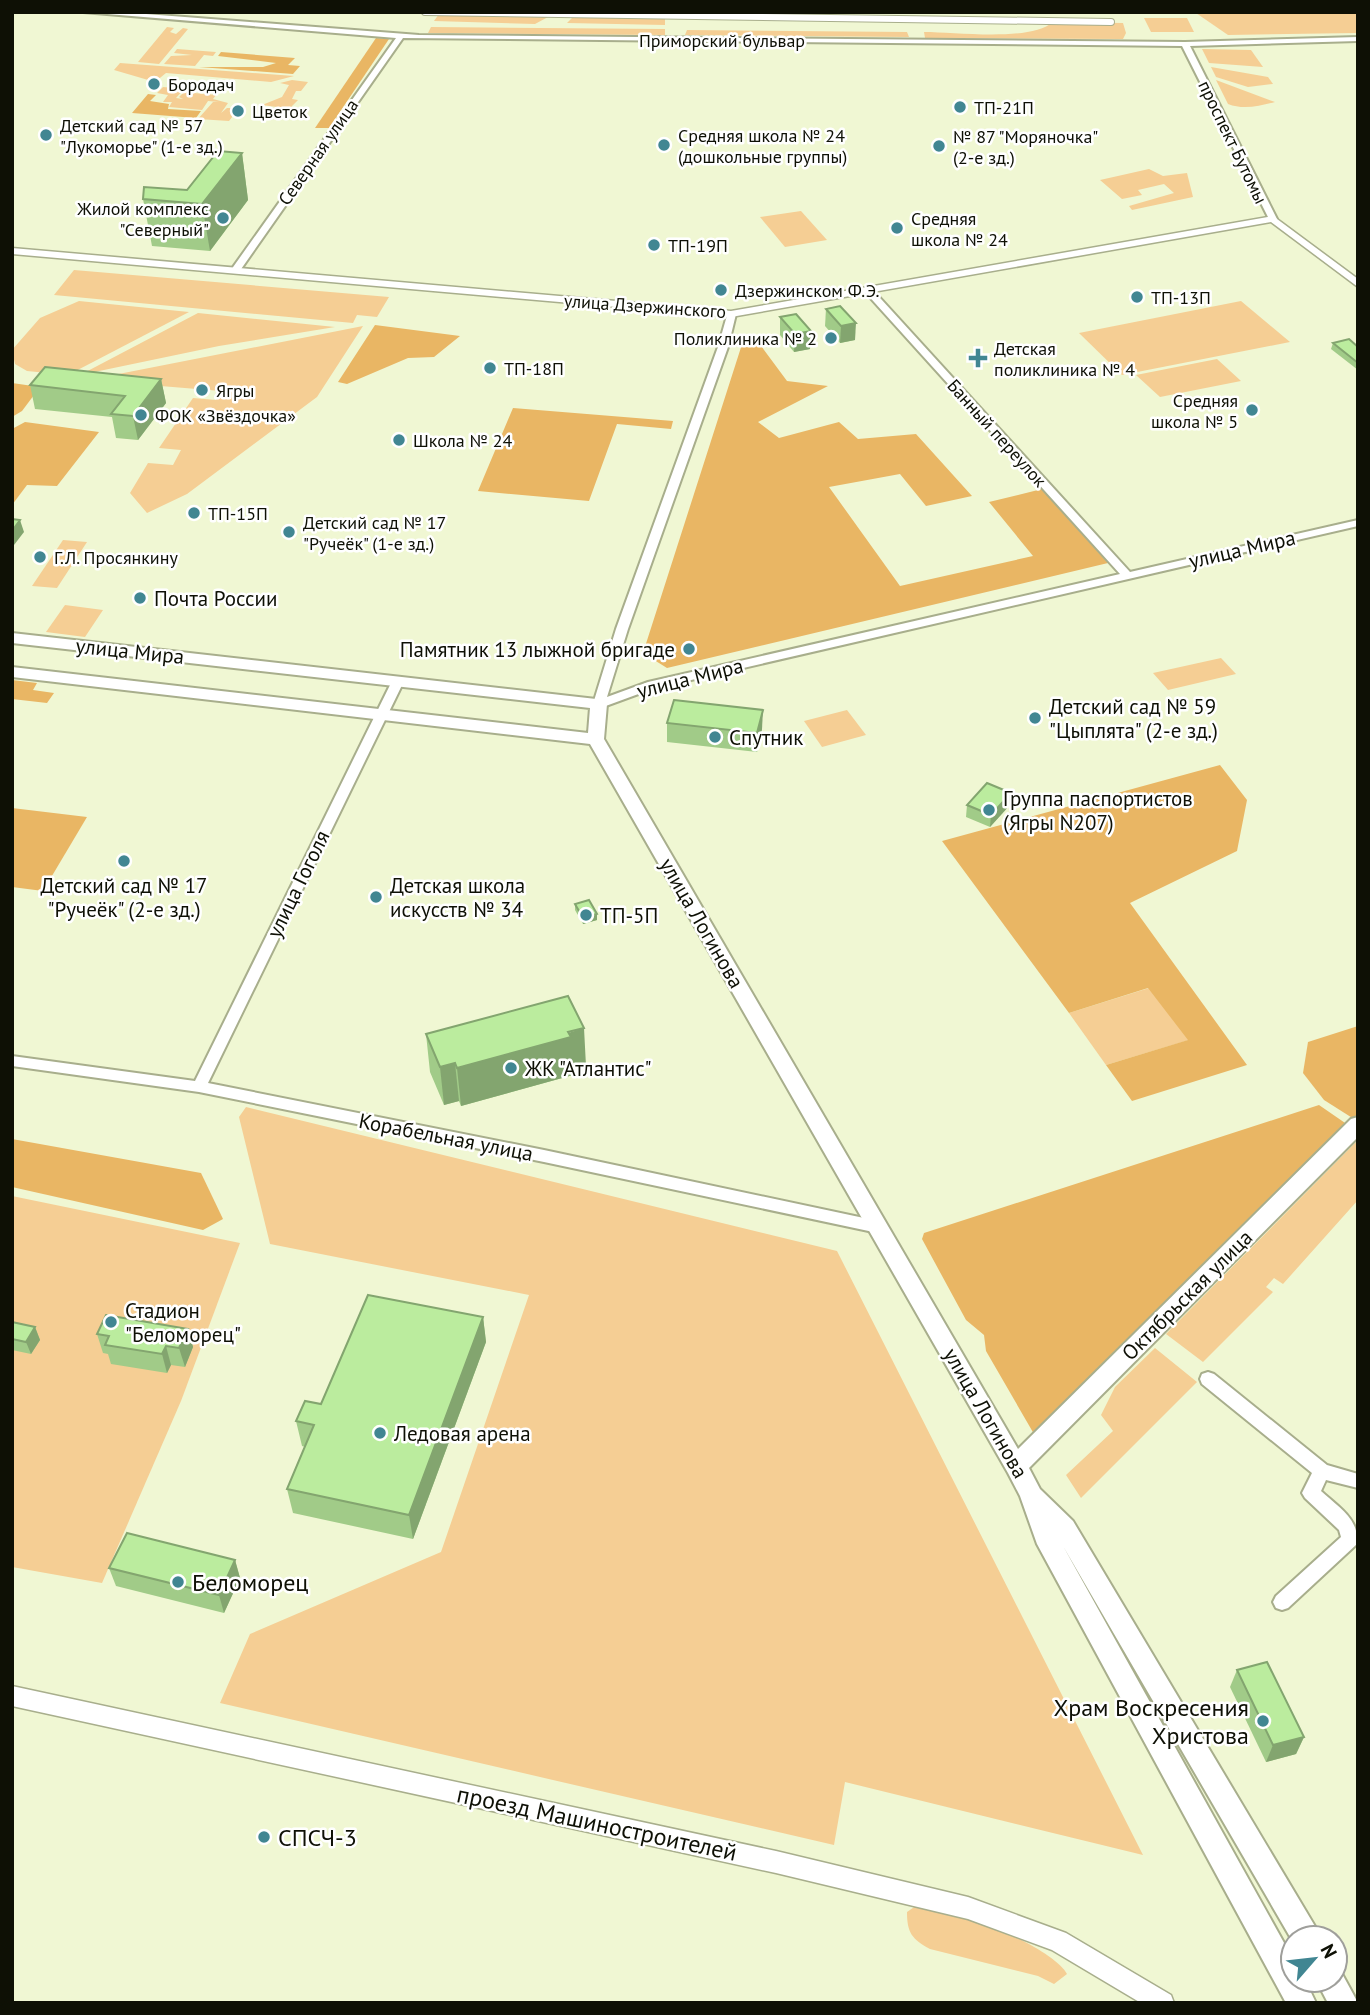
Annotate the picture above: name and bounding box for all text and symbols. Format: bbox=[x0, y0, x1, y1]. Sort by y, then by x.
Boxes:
street label: Приморский бульвар bbox=[639, 29, 805, 52]
place label: Бородач bbox=[168, 73, 234, 96]
marker: Бородач bbox=[146, 76, 162, 92]
street label: проспект Бутомы bbox=[1193, 77, 1273, 207]
street label: Северная улица bbox=[273, 94, 363, 210]
place label: ТП-21П bbox=[974, 96, 1034, 119]
marker: ТП-21П bbox=[952, 99, 968, 115]
place label: Цветок bbox=[252, 100, 308, 123]
marker: Цветок bbox=[230, 103, 246, 119]
place label: Детский сад № 57 "Лукоморье" (1-е зд.) bbox=[60, 114, 223, 158]
place label: Средняя школа № 24 (дошкольные группы) bbox=[678, 124, 847, 168]
place label: № 87 "Моряночка" (2-е зд.) bbox=[953, 125, 1098, 169]
marker: Детский сад № 57 "Лукоморье" (1-е зд.) bbox=[38, 127, 54, 143]
marker: Средняя школа № 24 (дошкольные группы) bbox=[656, 137, 672, 153]
marker: № 87 "Моряночка" (2-е зд.) bbox=[931, 138, 947, 154]
place label: Жилой комплекс "Северный" bbox=[76, 197, 209, 241]
place label: Средняя школа № 24 bbox=[911, 207, 1008, 251]
marker: Жилой комплекс "Северный" bbox=[215, 210, 231, 226]
marker: Средняя школа № 24 bbox=[889, 220, 905, 236]
place label: ТП-19П bbox=[668, 234, 728, 257]
marker: ТП-19П bbox=[646, 237, 662, 253]
place label: Дзержинском Ф.Э. bbox=[735, 279, 879, 302]
marker: Дзержинском Ф.Э. bbox=[713, 282, 729, 298]
place label: ТП-13П bbox=[1151, 286, 1211, 309]
street label: улица Дзержинского bbox=[563, 289, 727, 323]
marker: ТП-13П bbox=[1129, 289, 1145, 305]
place label: Поликлиника № 2 bbox=[674, 327, 817, 350]
marker: Поликлиника № 2 bbox=[823, 330, 839, 346]
place label: Детская поликлиника № 4 bbox=[994, 337, 1135, 381]
marker: Детская поликлиника № 4 bbox=[968, 348, 988, 368]
place label: ТП-18П bbox=[504, 357, 564, 380]
marker: ТП-18П bbox=[482, 360, 498, 376]
street label: Банный переулок bbox=[942, 374, 1052, 492]
place label: Ягры bbox=[216, 379, 255, 402]
marker: Ягры bbox=[194, 382, 210, 398]
place label: Средняя школа № 5 bbox=[1151, 389, 1238, 433]
marker: Средняя школа № 5 bbox=[1244, 402, 1260, 418]
place label: ФОК «Звёздочка» bbox=[155, 404, 296, 427]
marker: ФОК «Звёздочка» bbox=[133, 407, 149, 423]
place label: Школа № 24 bbox=[413, 429, 513, 452]
marker: Школа № 24 bbox=[391, 432, 407, 448]
place label: ТП-15П bbox=[208, 502, 268, 525]
marker: ТП-15П bbox=[186, 505, 202, 521]
place label: Детский сад № 17 "Ручеёк" (1-е зд.) bbox=[303, 511, 446, 555]
marker: Детский сад № 17 "Ручеёк" (1-е зд.) bbox=[281, 524, 297, 540]
street label: улица Мира bbox=[1186, 524, 1298, 574]
place label: Г.Л. Просянкину bbox=[54, 546, 178, 569]
marker: Г.Л. Просянкину bbox=[32, 549, 48, 565]
place label: Почта России bbox=[154, 585, 277, 612]
marker: Почта России bbox=[132, 590, 148, 606]
street label: улица Мира bbox=[74, 632, 186, 670]
place label: Памятник 13 лыжной бригаде bbox=[400, 636, 675, 663]
marker: Памятник 13 лыжной бригаде bbox=[681, 641, 697, 657]
street label: улица Мира bbox=[634, 652, 746, 704]
place label: Детский сад № 59 "Цыплята" (2-е зд.) bbox=[1049, 693, 1218, 744]
marker: Детский сад № 59 "Цыплята" (2-е зд.) bbox=[1027, 710, 1043, 726]
place label: Спутник bbox=[729, 724, 803, 751]
marker: Спутник bbox=[707, 729, 723, 745]
place label: Группа паспортистов (Ягры N207) bbox=[1003, 785, 1193, 836]
marker: Группа паспортистов (Ягры N207) bbox=[981, 802, 997, 818]
street label: улица Гоголя bbox=[260, 826, 336, 942]
marker: Детский сад № 17 "Ручеёк" (2-е зд.) bbox=[116, 853, 132, 869]
street label: улица Логинова bbox=[654, 853, 750, 993]
place label: Детский сад № 17 "Ручеёк" (2-е зд.) bbox=[40, 872, 208, 923]
place label: Детская школа искусств № 34 bbox=[390, 872, 525, 923]
marker: Детская школа искусств № 34 bbox=[368, 889, 384, 905]
place label: ТП-5П bbox=[600, 902, 658, 929]
marker: ТП-5П bbox=[578, 907, 594, 923]
place label: ЖК "Атлантис" bbox=[524, 1055, 652, 1082]
marker: ЖК "Атлантис" bbox=[503, 1060, 519, 1076]
street label: Корабельная улица bbox=[357, 1107, 535, 1167]
street label: Октябрьская улица bbox=[1116, 1224, 1258, 1366]
place label: Стадион "Беломорец" bbox=[125, 1297, 241, 1348]
marker: Стадион "Беломорец" bbox=[103, 1314, 119, 1330]
street label: улица Логинова bbox=[938, 1343, 1034, 1483]
place label: Ледовая арена bbox=[393, 1420, 531, 1447]
marker: Ледовая арена bbox=[372, 1425, 388, 1441]
place label: Беломорец bbox=[192, 1567, 308, 1598]
marker: Беломорец bbox=[170, 1574, 186, 1590]
place label: Храм Воскресения Христова bbox=[1053, 1692, 1249, 1751]
marker: Храм Воскресения Христова bbox=[1255, 1713, 1271, 1729]
street label: проезд Машиностроителей bbox=[454, 1778, 740, 1868]
place label: СПСЧ-3 bbox=[278, 1822, 357, 1853]
marker: СПСЧ-3 bbox=[256, 1829, 272, 1845]
north arrow bbox=[1279, 1924, 1349, 1994]
text: N bbox=[1315, 1940, 1343, 1962]

